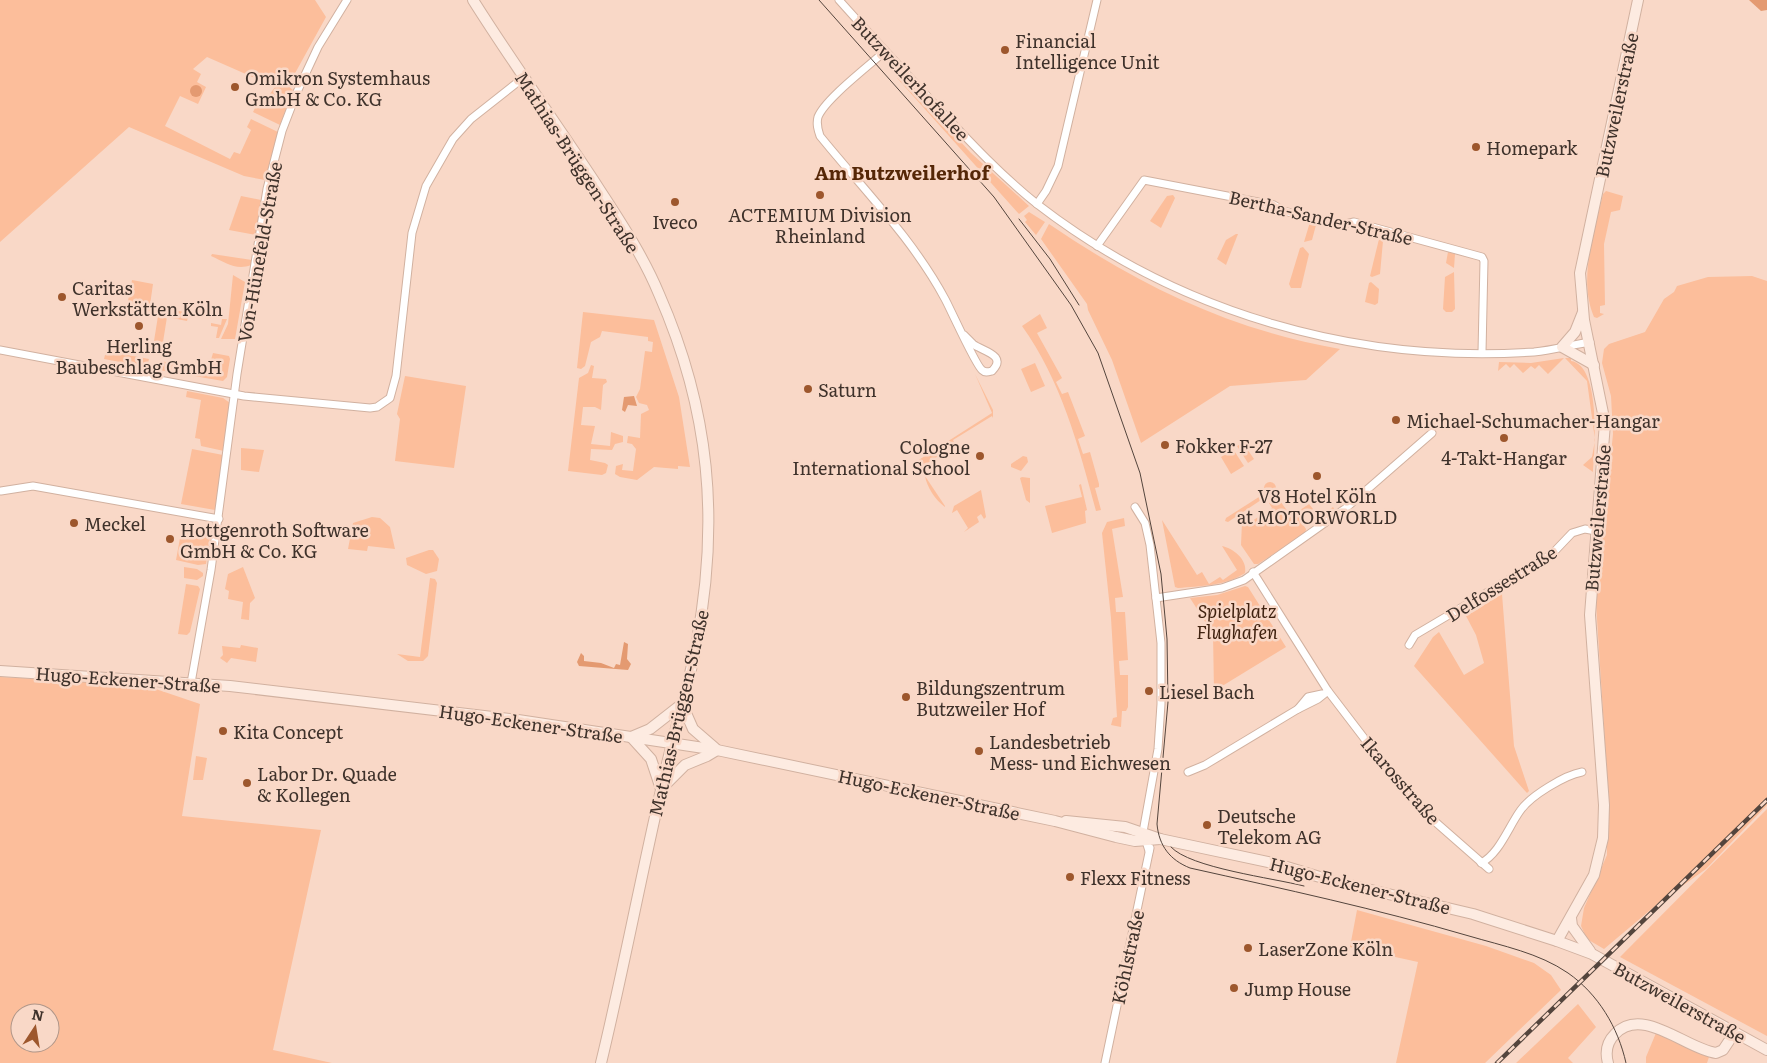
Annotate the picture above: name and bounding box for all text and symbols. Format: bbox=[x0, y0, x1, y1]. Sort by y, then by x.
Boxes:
street label: Butzweilerhofallee bbox=[846, 10, 976, 146]
place label: Financial Intelligence Unit bbox=[1015, 27, 1160, 75]
street label: Butzweilerstraße bbox=[1587, 30, 1645, 180]
marker: Financial Intelligence Unit bbox=[999, 44, 1011, 56]
place label: Omikron Systemhaus GmbH & Co. KG bbox=[245, 64, 430, 112]
street label: Mathias-Brüggen-Straße bbox=[509, 66, 647, 258]
marker: Omikron Systemhaus GmbH & Co. KG bbox=[229, 81, 241, 93]
place label: Homepark bbox=[1486, 134, 1579, 161]
marker: Homepark bbox=[1470, 141, 1482, 153]
district label: Am Butzweilerhof bbox=[814, 158, 991, 186]
street label: Von-Hünefeld-Straße bbox=[230, 159, 288, 345]
street label: Bertha-Sander-Straße bbox=[1226, 183, 1416, 251]
marker: ACTEMIUM Division Rheinland bbox=[814, 189, 826, 201]
marker: Iveco bbox=[669, 196, 681, 208]
place label: ACTEMIUM Division Rheinland bbox=[728, 201, 912, 249]
place label: Iveco bbox=[652, 208, 698, 235]
place label: Caritas Werkstätten Köln bbox=[72, 274, 223, 322]
marker: Caritas Werkstätten Köln bbox=[56, 291, 68, 303]
marker: Herling Baubeschlag GmbH bbox=[133, 320, 145, 332]
place label: Herling Baubeschlag GmbH bbox=[56, 332, 222, 380]
place label: Saturn bbox=[818, 376, 877, 403]
marker: Saturn bbox=[802, 383, 814, 395]
place label: Michael-Schumacher-Hangar bbox=[1406, 407, 1660, 434]
marker: Michael-Schumacher-Hangar bbox=[1390, 414, 1402, 426]
place label: Fokker F-27 bbox=[1175, 432, 1273, 459]
marker: 4-Takt-Hangar bbox=[1498, 432, 1510, 444]
place label: Cologne International School bbox=[792, 433, 970, 481]
marker: Fokker F-27 bbox=[1159, 439, 1171, 451]
street label: Butzweilerstraße bbox=[1577, 443, 1617, 593]
place label: 4-Takt-Hangar bbox=[1441, 444, 1567, 471]
marker: Cologne International School bbox=[974, 450, 986, 462]
marker: V8 Hotel Köln at MOTORWORLD bbox=[1311, 470, 1323, 482]
place label: V8 Hotel Köln at MOTORWORLD bbox=[1237, 482, 1397, 530]
place label: Meckel bbox=[84, 510, 146, 537]
place label: Hottgenroth Software GmbH & Co. KG bbox=[180, 516, 369, 564]
marker: Meckel bbox=[68, 517, 80, 529]
marker: Hottgenroth Software GmbH & Co. KG bbox=[164, 533, 176, 545]
street label: Delfossestraße bbox=[1440, 538, 1562, 628]
park label: Spielplatz Flughafen bbox=[1196, 597, 1278, 645]
street label: Mathias-Brüggen-Straße bbox=[641, 607, 715, 819]
street label: Hugo-Eckener-Straße bbox=[35, 659, 221, 699]
place label: Bildungszentrum Butzweiler Hof bbox=[916, 674, 1065, 722]
place label: Liesel Bach bbox=[1159, 678, 1255, 705]
marker: Liesel Bach bbox=[1143, 685, 1155, 697]
marker: Bildungszentrum Butzweiler Hof bbox=[900, 691, 912, 703]
street label: Hugo-Eckener-Straße bbox=[437, 697, 625, 749]
place label: Kita Concept bbox=[233, 718, 344, 745]
marker: Kita Concept bbox=[217, 725, 229, 737]
place label: Landesbetrieb Mess- und Eichwesen bbox=[989, 728, 1171, 776]
street label: Ikarosstraße bbox=[1355, 730, 1447, 830]
marker: Landesbetrieb Mess- und Eichwesen bbox=[973, 745, 985, 757]
place label: Labor Dr. Quade & Kollegen bbox=[257, 760, 397, 808]
street label: Hugo-Eckener-Straße bbox=[835, 762, 1023, 826]
marker: Labor Dr. Quade & Kollegen bbox=[241, 777, 253, 789]
place label: Deutsche Telekom AG bbox=[1217, 802, 1322, 850]
marker: Deutsche Telekom AG bbox=[1201, 819, 1213, 831]
street label: Hugo-Eckener-Straße bbox=[1267, 849, 1453, 921]
place label: Flexx Fitness bbox=[1080, 864, 1190, 891]
marker: Flexx Fitness bbox=[1064, 871, 1076, 883]
street label: Köhlstraße bbox=[1104, 907, 1150, 1007]
place label: LaserZone Köln bbox=[1258, 935, 1393, 962]
marker: LaserZone Köln bbox=[1242, 942, 1254, 954]
street label: Butzweilerstraße bbox=[1609, 954, 1751, 1050]
place label: Jump House bbox=[1244, 975, 1351, 1002]
marker: Jump House bbox=[1228, 982, 1240, 994]
north arrow bbox=[10, 1003, 60, 1053]
text: N bbox=[30, 1003, 46, 1025]

